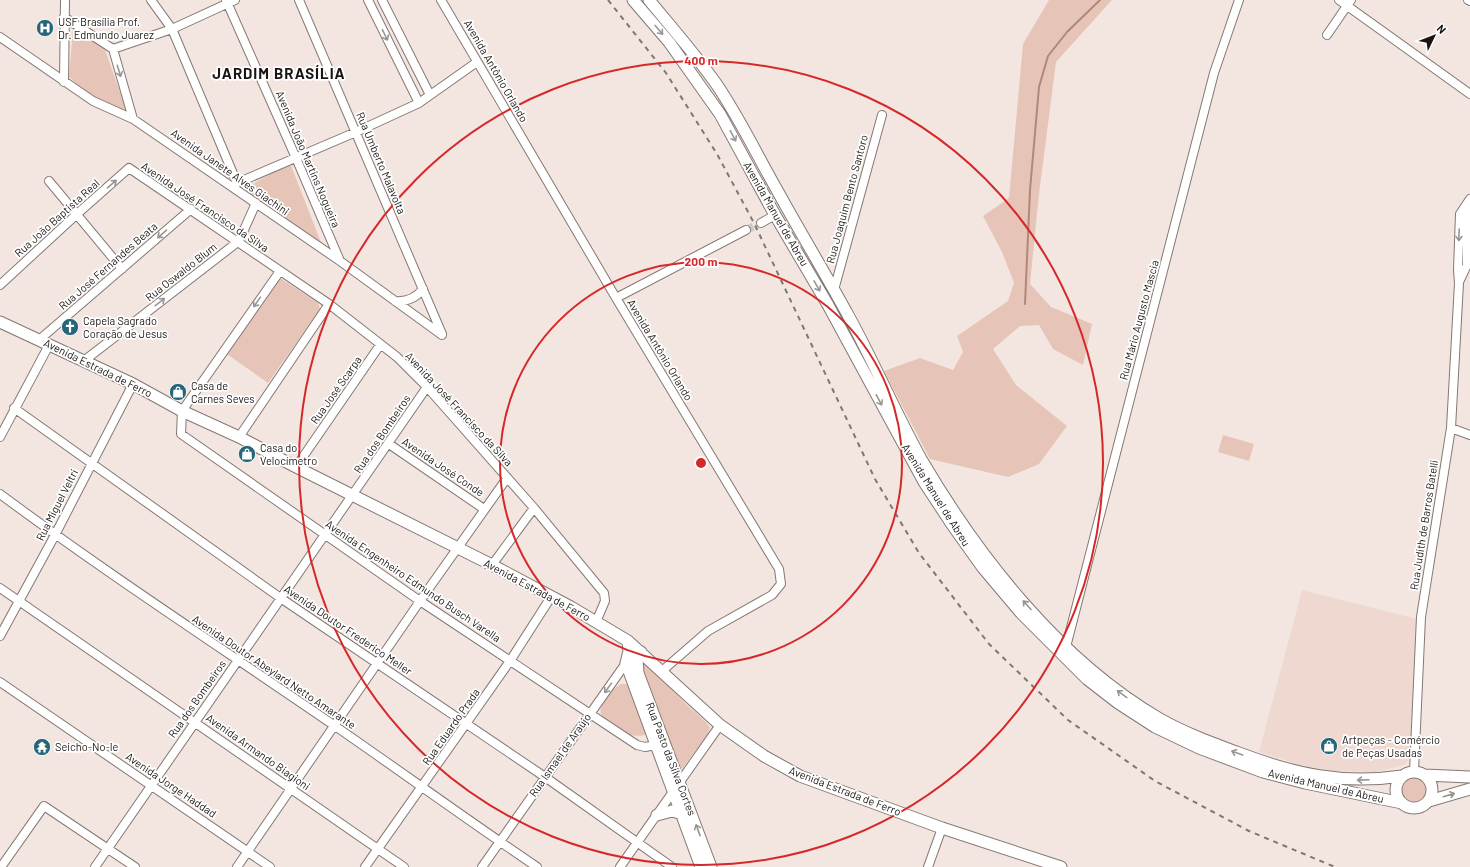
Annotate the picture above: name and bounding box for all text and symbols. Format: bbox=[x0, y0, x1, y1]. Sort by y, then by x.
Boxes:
place label: USF Brasília Prof. Dr. Edmundo Juarez bbox=[58, 15, 154, 41]
north arrow bbox=[1414, 16, 1454, 56]
street label: Avenida Antônio Orlando bbox=[462, 17, 531, 124]
hospital icon: USF Brasília Prof. Dr. Edmundo Juarez bbox=[35, 18, 55, 38]
text: N bbox=[1434, 22, 1449, 36]
one-way arrow bbox=[654, 25, 663, 35]
one-way arrow bbox=[382, 29, 389, 41]
text: 400 m bbox=[684, 53, 718, 67]
one-way arrow bbox=[116, 64, 123, 77]
district label: JARDIM BRASÍLIA bbox=[212, 64, 346, 82]
street label: Avenida João Martins Nogueira bbox=[274, 88, 343, 229]
street label: Rua Umberto Malavolta bbox=[354, 110, 409, 216]
street label: Avenida Janete Alves Giachini bbox=[169, 126, 292, 218]
one-way arrow bbox=[729, 130, 737, 142]
street label: Rua Joaquim Bento Santoro bbox=[823, 133, 870, 265]
street label: Avenida José Francisco da Silva bbox=[139, 159, 272, 254]
street label: Avenida Manuel de Abreu bbox=[741, 159, 812, 268]
street label: Rua João Baptista Real bbox=[12, 176, 102, 259]
one-way arrow bbox=[107, 179, 117, 188]
street label: Rua José Fernandes Beata bbox=[56, 219, 160, 312]
one-way arrow bbox=[1455, 228, 1463, 241]
one-way arrow bbox=[156, 230, 167, 239]
street label: Rua Oswaldo Blum bbox=[142, 240, 219, 303]
text: 200 m bbox=[685, 254, 717, 268]
street label: Rua Mário Augusto Mascia bbox=[1116, 259, 1161, 381]
one-way arrow bbox=[814, 280, 822, 292]
one-way arrow bbox=[253, 297, 261, 308]
street label: Avenida Antônio Orlando bbox=[625, 297, 696, 403]
one-way arrow bbox=[155, 298, 166, 306]
place label: Capela Sagrado Coração de Jesus bbox=[83, 314, 167, 340]
church icon: Capela Sagrado Coração de Jesus bbox=[60, 317, 80, 337]
street label: Avenida Estrada de Ferro bbox=[42, 336, 154, 399]
street label: Avenida José Francisco da Silva bbox=[403, 349, 516, 468]
street label: Rua José Scarpa bbox=[307, 353, 364, 426]
place label: Casa de Carnes Seves bbox=[191, 379, 255, 405]
shop icon: Casa de Carnes Seves bbox=[168, 382, 188, 402]
street label: Rua dos Bombeiros bbox=[351, 392, 413, 475]
one-way arrow bbox=[876, 394, 884, 406]
street label: Avenida José Conde bbox=[400, 434, 487, 499]
place label: Casa do Velocímetro bbox=[260, 441, 317, 467]
street label: Avenida Manuel de Abreu bbox=[900, 441, 973, 548]
shop icon: Casa do Velocímetro bbox=[237, 444, 257, 464]
centre of rings bbox=[694, 456, 708, 470]
street label: Rua Judith de Barros Batelli bbox=[1407, 459, 1440, 591]
street label: Rua Miguel Veltri bbox=[33, 467, 80, 543]
street label: Avenida Engenheiro Edmundo Busch Varella bbox=[323, 517, 503, 644]
street label: Avenida Estrada de Ferro bbox=[482, 556, 593, 623]
street label: Avenida Doutor Frederico Meller bbox=[282, 582, 415, 677]
one-way arrow bbox=[1023, 600, 1032, 611]
street label: Avenida Doutor Abeylard Netto Amarante bbox=[190, 612, 359, 731]
street label: Rua dos Bombeiros bbox=[165, 657, 228, 740]
one-way arrow bbox=[604, 683, 612, 694]
street label: Rua Eduardo Prada bbox=[419, 686, 482, 768]
one-way arrow bbox=[1117, 690, 1128, 698]
street label: Rua Pasto da Silva Cortes bbox=[644, 700, 699, 817]
street label: Rua Ismael de Araújo bbox=[526, 710, 593, 799]
street label: Avenida Armando Biagioni bbox=[204, 711, 313, 793]
place label: Artpeças - Comércio de Peças Usadas bbox=[1342, 733, 1440, 759]
shop icon: Artpeças - Comércio de Peças Usadas bbox=[1319, 736, 1339, 756]
temple icon: Seicho-No-Ie bbox=[32, 737, 52, 757]
place label: Seicho-No-Ie bbox=[55, 740, 119, 753]
one-way arrow bbox=[1232, 748, 1244, 756]
street label: Avenida Jorge Haddad bbox=[124, 749, 219, 820]
street label: Avenida Estrada de Ferro bbox=[787, 763, 903, 818]
street label: Avenida Manuel de Abreu bbox=[1267, 766, 1385, 805]
one-way arrow bbox=[1357, 776, 1370, 784]
one-way arrow bbox=[1443, 791, 1456, 798]
one-way arrow bbox=[693, 825, 701, 837]

